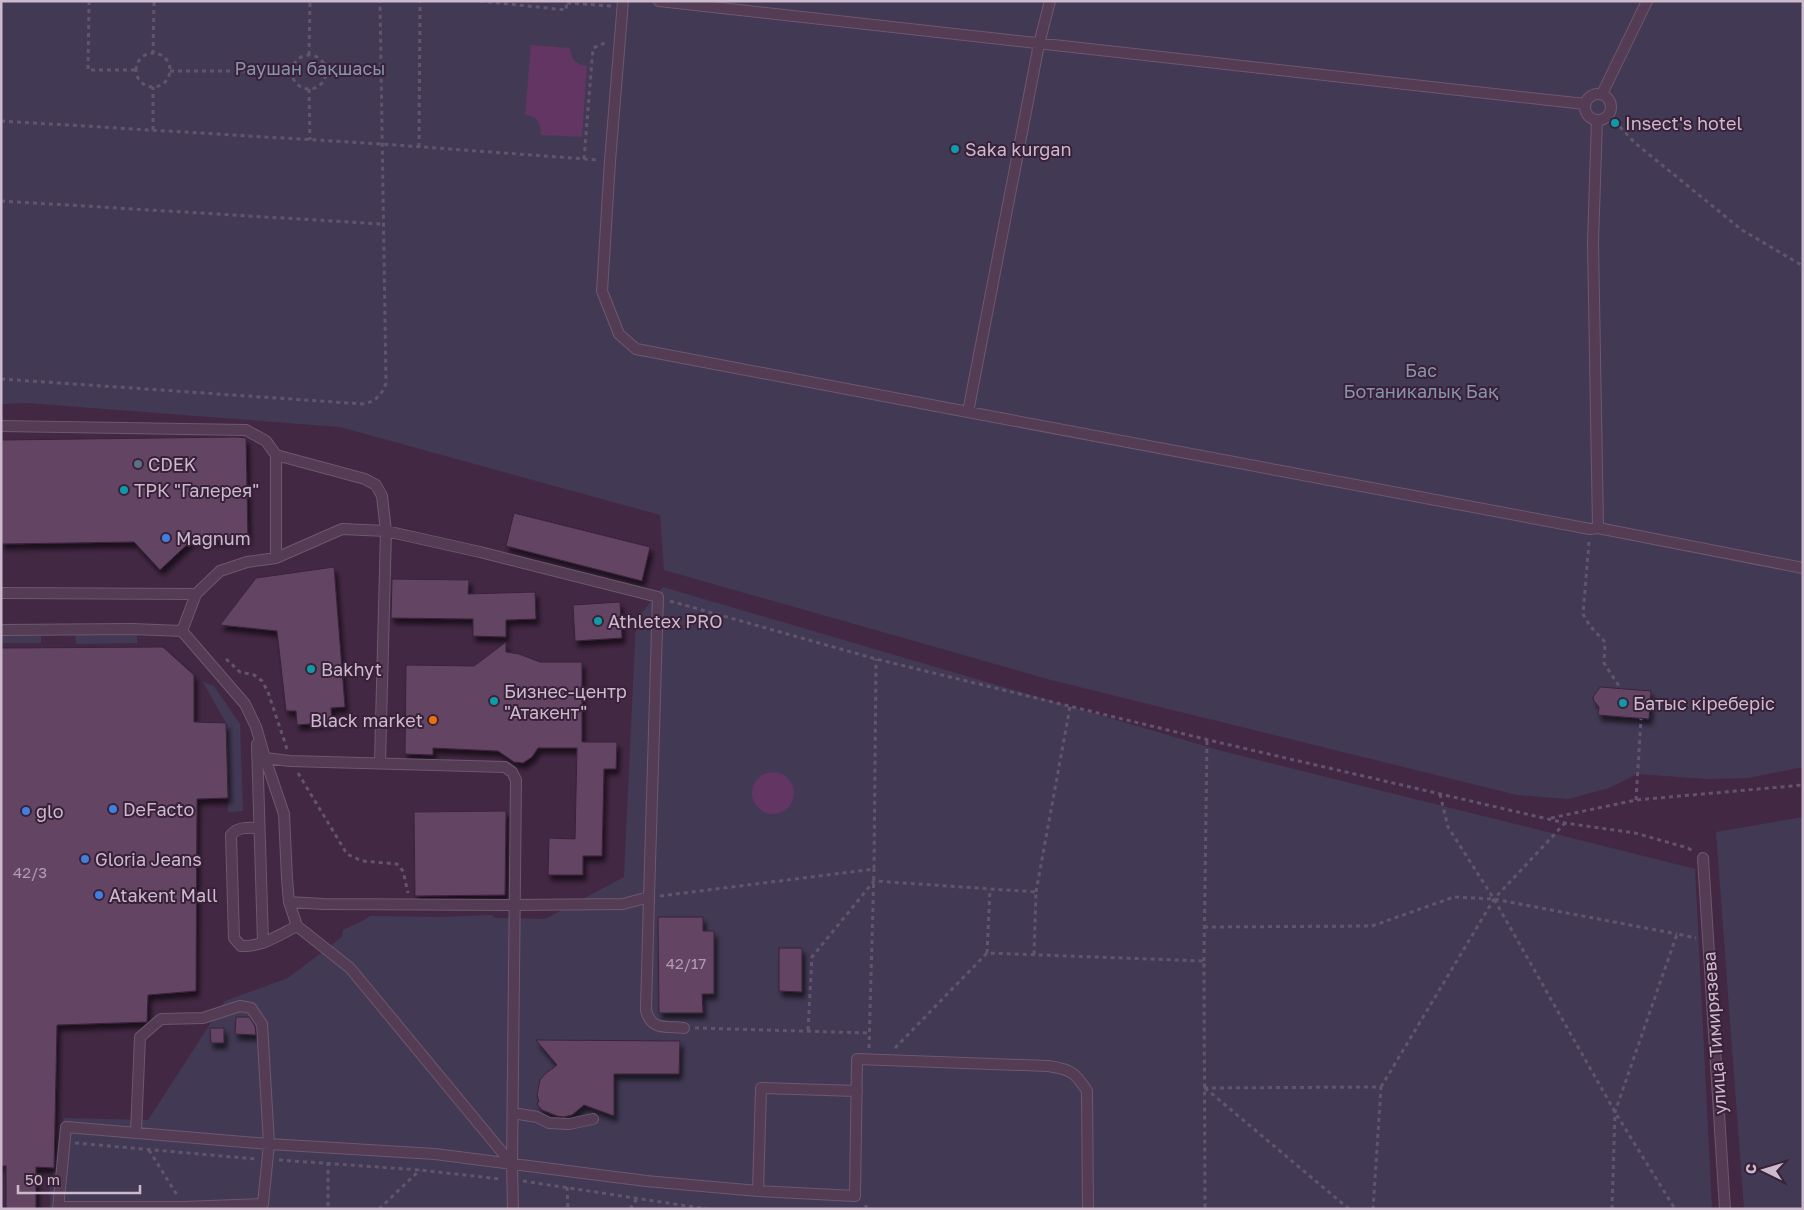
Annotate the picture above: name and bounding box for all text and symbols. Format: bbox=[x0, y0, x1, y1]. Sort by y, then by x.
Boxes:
park label: Раушан бақшасы bbox=[235, 57, 385, 79]
place label: Insect's hotel bbox=[1625, 112, 1742, 134]
marker: Insect's hotel bbox=[1609, 117, 1621, 129]
place label: Saka kurgan bbox=[965, 138, 1072, 160]
marker: Saka kurgan bbox=[949, 143, 961, 155]
park label: Бас Ботаникалық Бақ bbox=[1344, 359, 1499, 402]
place label: CDEK bbox=[148, 453, 196, 475]
marker: CDEK bbox=[132, 458, 144, 470]
place label: ТРК "Галерея" bbox=[134, 479, 259, 501]
marker: ТРК "Галерея" bbox=[118, 484, 130, 496]
place label: Magnum bbox=[176, 527, 251, 549]
marker: Magnum bbox=[160, 532, 172, 544]
place label: Athletex PRO bbox=[608, 610, 723, 632]
marker: Athletex PRO bbox=[592, 615, 604, 627]
place label: Bakhyt bbox=[321, 658, 382, 680]
marker: Bakhyt bbox=[305, 663, 317, 675]
place label: Бизнес-центр "Атакент" bbox=[504, 680, 627, 723]
place label: Батыс кіреберіс bbox=[1633, 692, 1775, 714]
marker: Бизнес-центр "Атакент" bbox=[488, 695, 500, 707]
marker: Батыс кіреберіс bbox=[1617, 697, 1629, 709]
place label: Black market bbox=[310, 709, 423, 731]
marker: Black market bbox=[427, 714, 439, 726]
place label: DeFacto bbox=[123, 798, 194, 820]
place label: glo bbox=[36, 800, 63, 822]
marker: DeFacto bbox=[107, 803, 119, 815]
marker: glo bbox=[20, 805, 32, 817]
place label: Gloria Jeans bbox=[95, 848, 202, 870]
marker: Gloria Jeans bbox=[79, 853, 91, 865]
house number: 42/3 bbox=[13, 863, 47, 881]
place label: Atakent Mall bbox=[109, 884, 218, 906]
marker: Atakent Mall bbox=[93, 889, 105, 901]
street label: улица Тимирязева bbox=[1697, 951, 1731, 1115]
house number: 42/17 bbox=[666, 954, 706, 972]
north arrow bbox=[1739, 1145, 1789, 1195]
scale bar bbox=[18, 1162, 140, 1194]
text: С bbox=[1742, 1163, 1759, 1175]
text: 50 m bbox=[25, 1170, 60, 1188]

